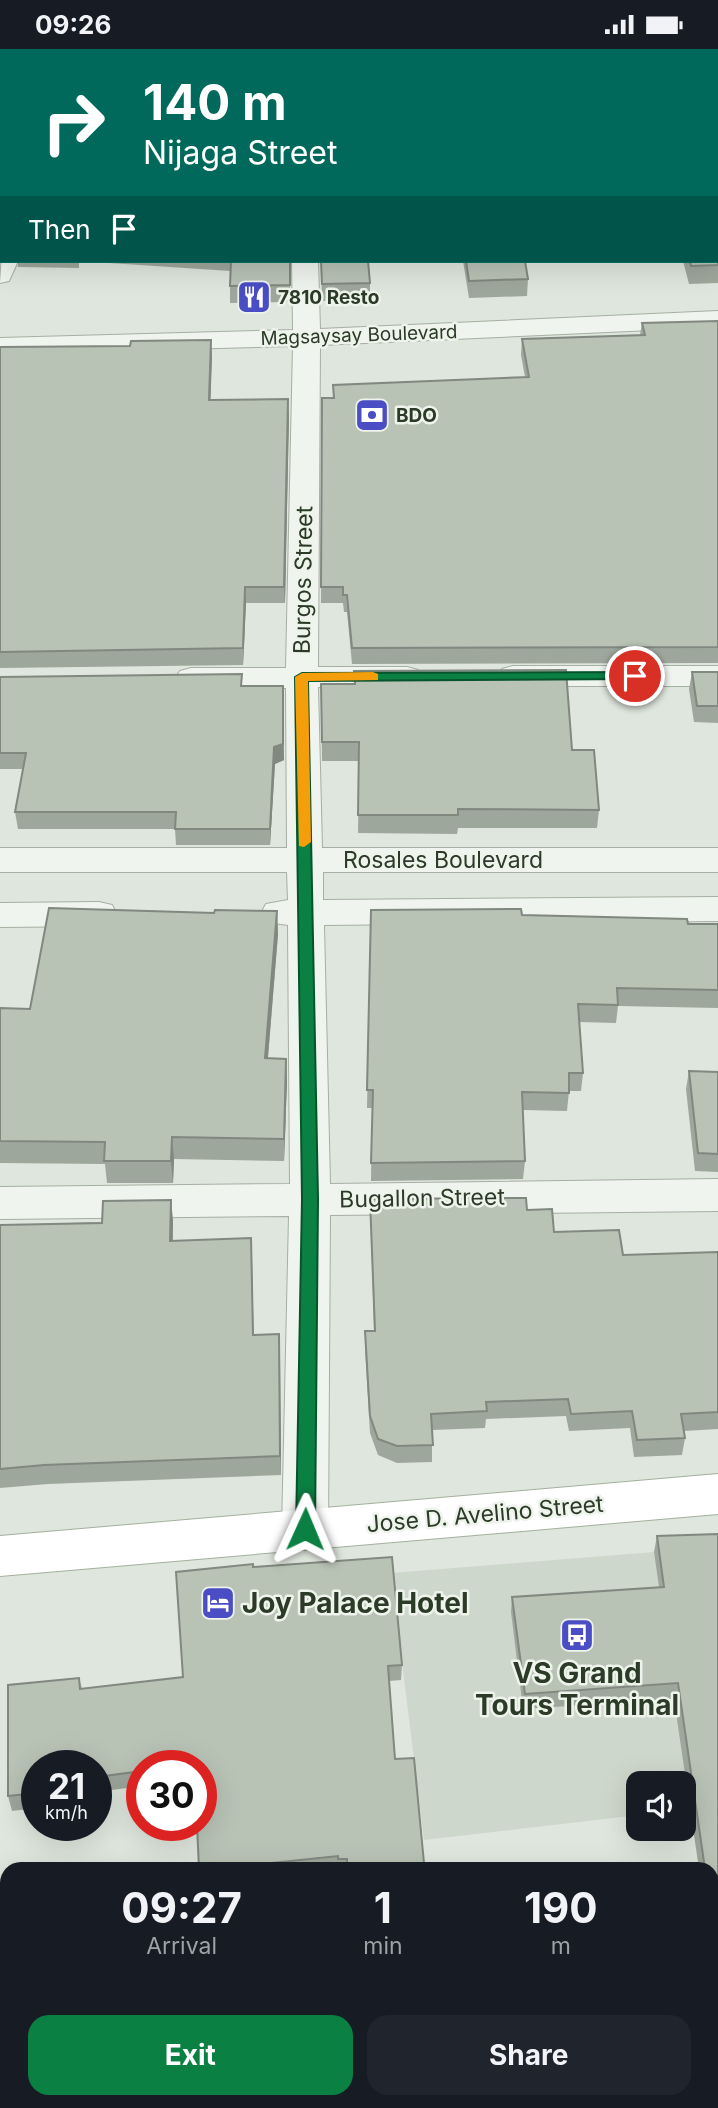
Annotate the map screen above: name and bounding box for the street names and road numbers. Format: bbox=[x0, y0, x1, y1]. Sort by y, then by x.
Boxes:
street label: Magsaysay Boulevard bbox=[260, 320, 458, 350]
street label: Burgos Street bbox=[288, 505, 318, 654]
street label: Rosales Boulevard bbox=[343, 846, 543, 874]
street label: Bugallon Street bbox=[339, 1183, 505, 1213]
street label: Jose D. Avelino Street bbox=[365, 1490, 605, 1538]

